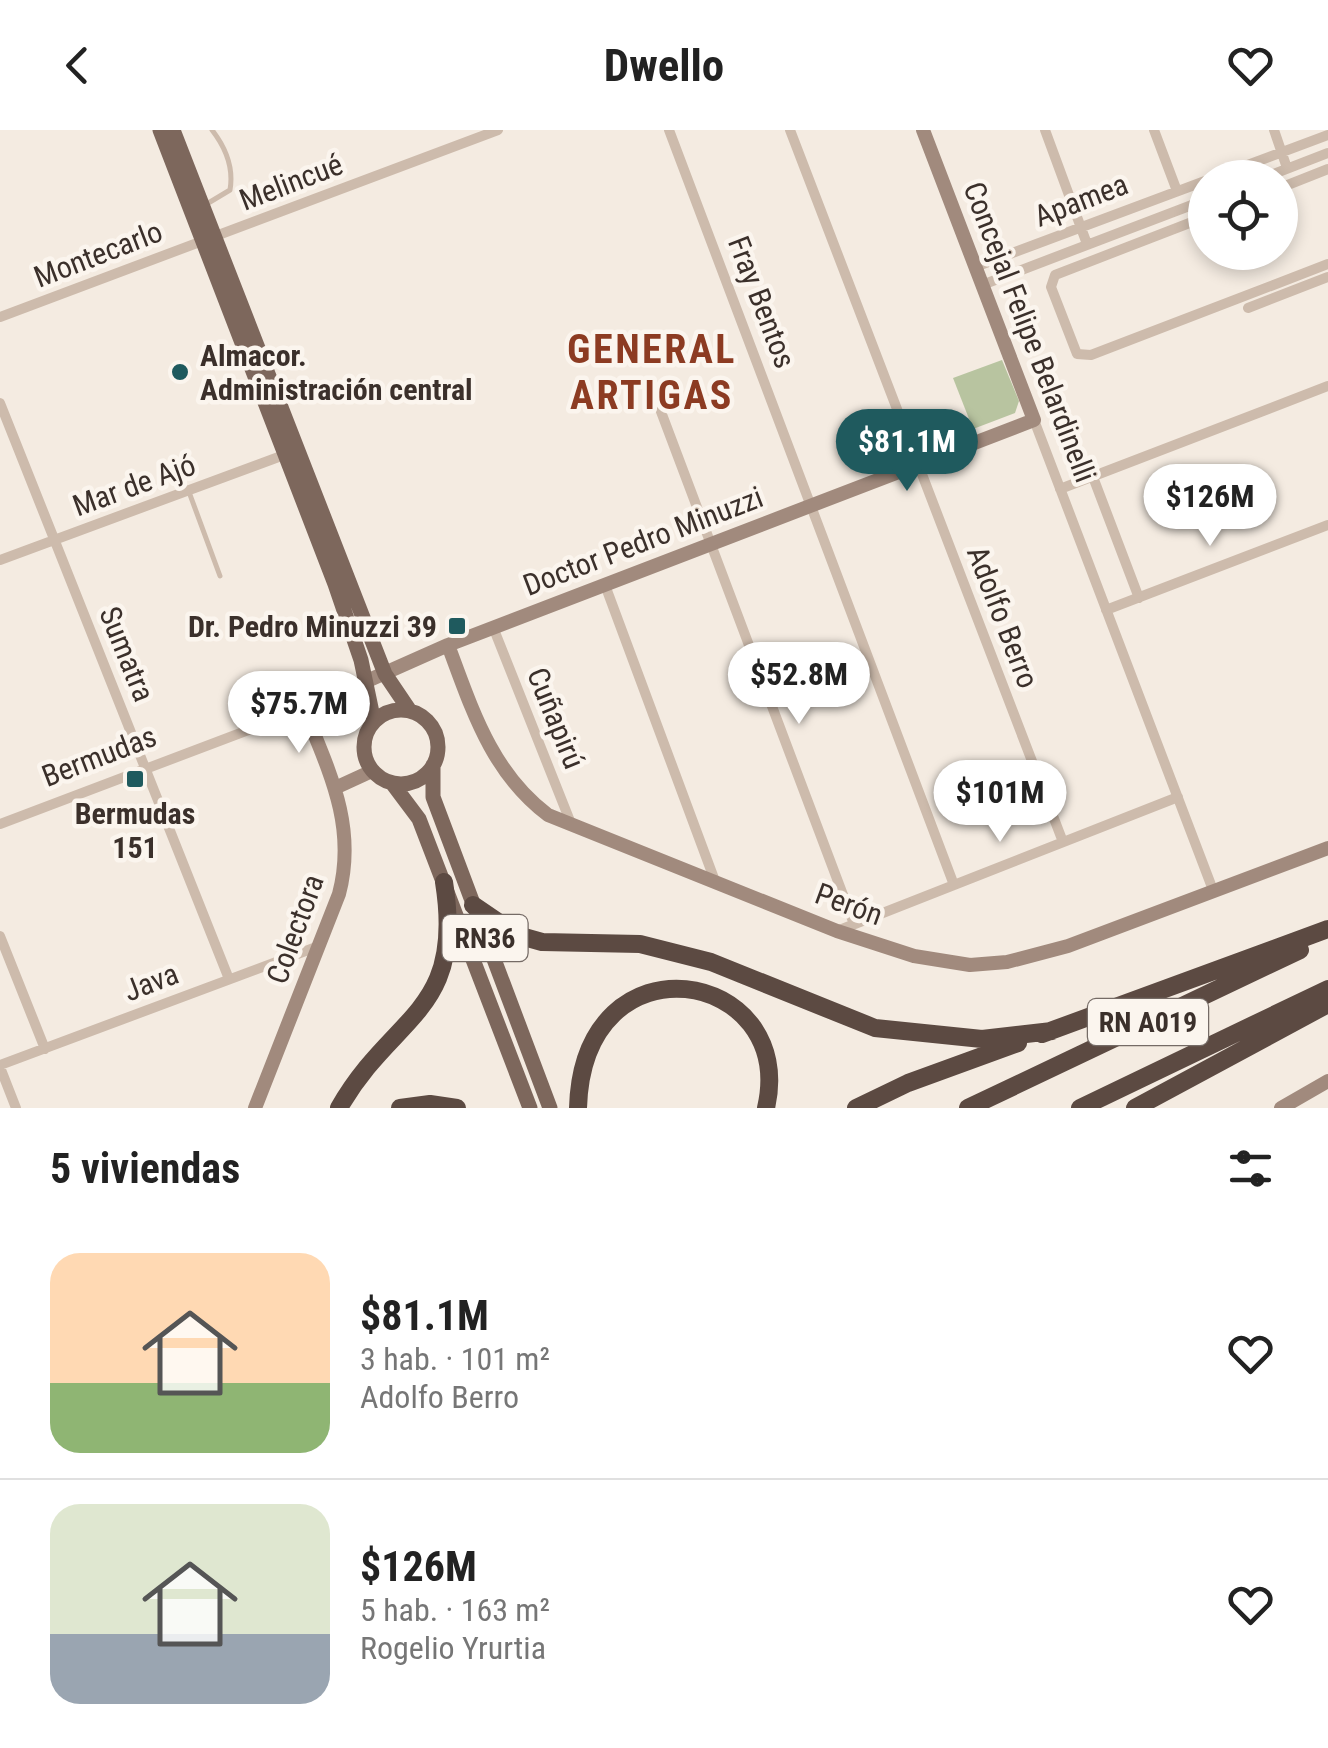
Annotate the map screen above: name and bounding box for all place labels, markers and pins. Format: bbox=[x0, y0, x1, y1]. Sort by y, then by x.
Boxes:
place label: Almacor. Administración central bbox=[200, 338, 473, 407]
marker: Almacor. Administración central bbox=[169, 361, 191, 383]
pin: $81.1M bbox=[826, 409, 988, 494]
pin: $126M bbox=[1140, 464, 1280, 549]
place label: Dr. Pedro Minuzzi 39 bbox=[188, 609, 437, 644]
marker: Dr. Pedro Minuzzi 39 bbox=[446, 615, 468, 637]
pin: $52.8M bbox=[718, 642, 880, 727]
pin: $75.7M bbox=[218, 671, 380, 756]
pin: $101M bbox=[930, 760, 1070, 845]
marker: Bermudas 151 bbox=[124, 768, 146, 790]
place label: Bermudas 151 bbox=[75, 796, 195, 865]

